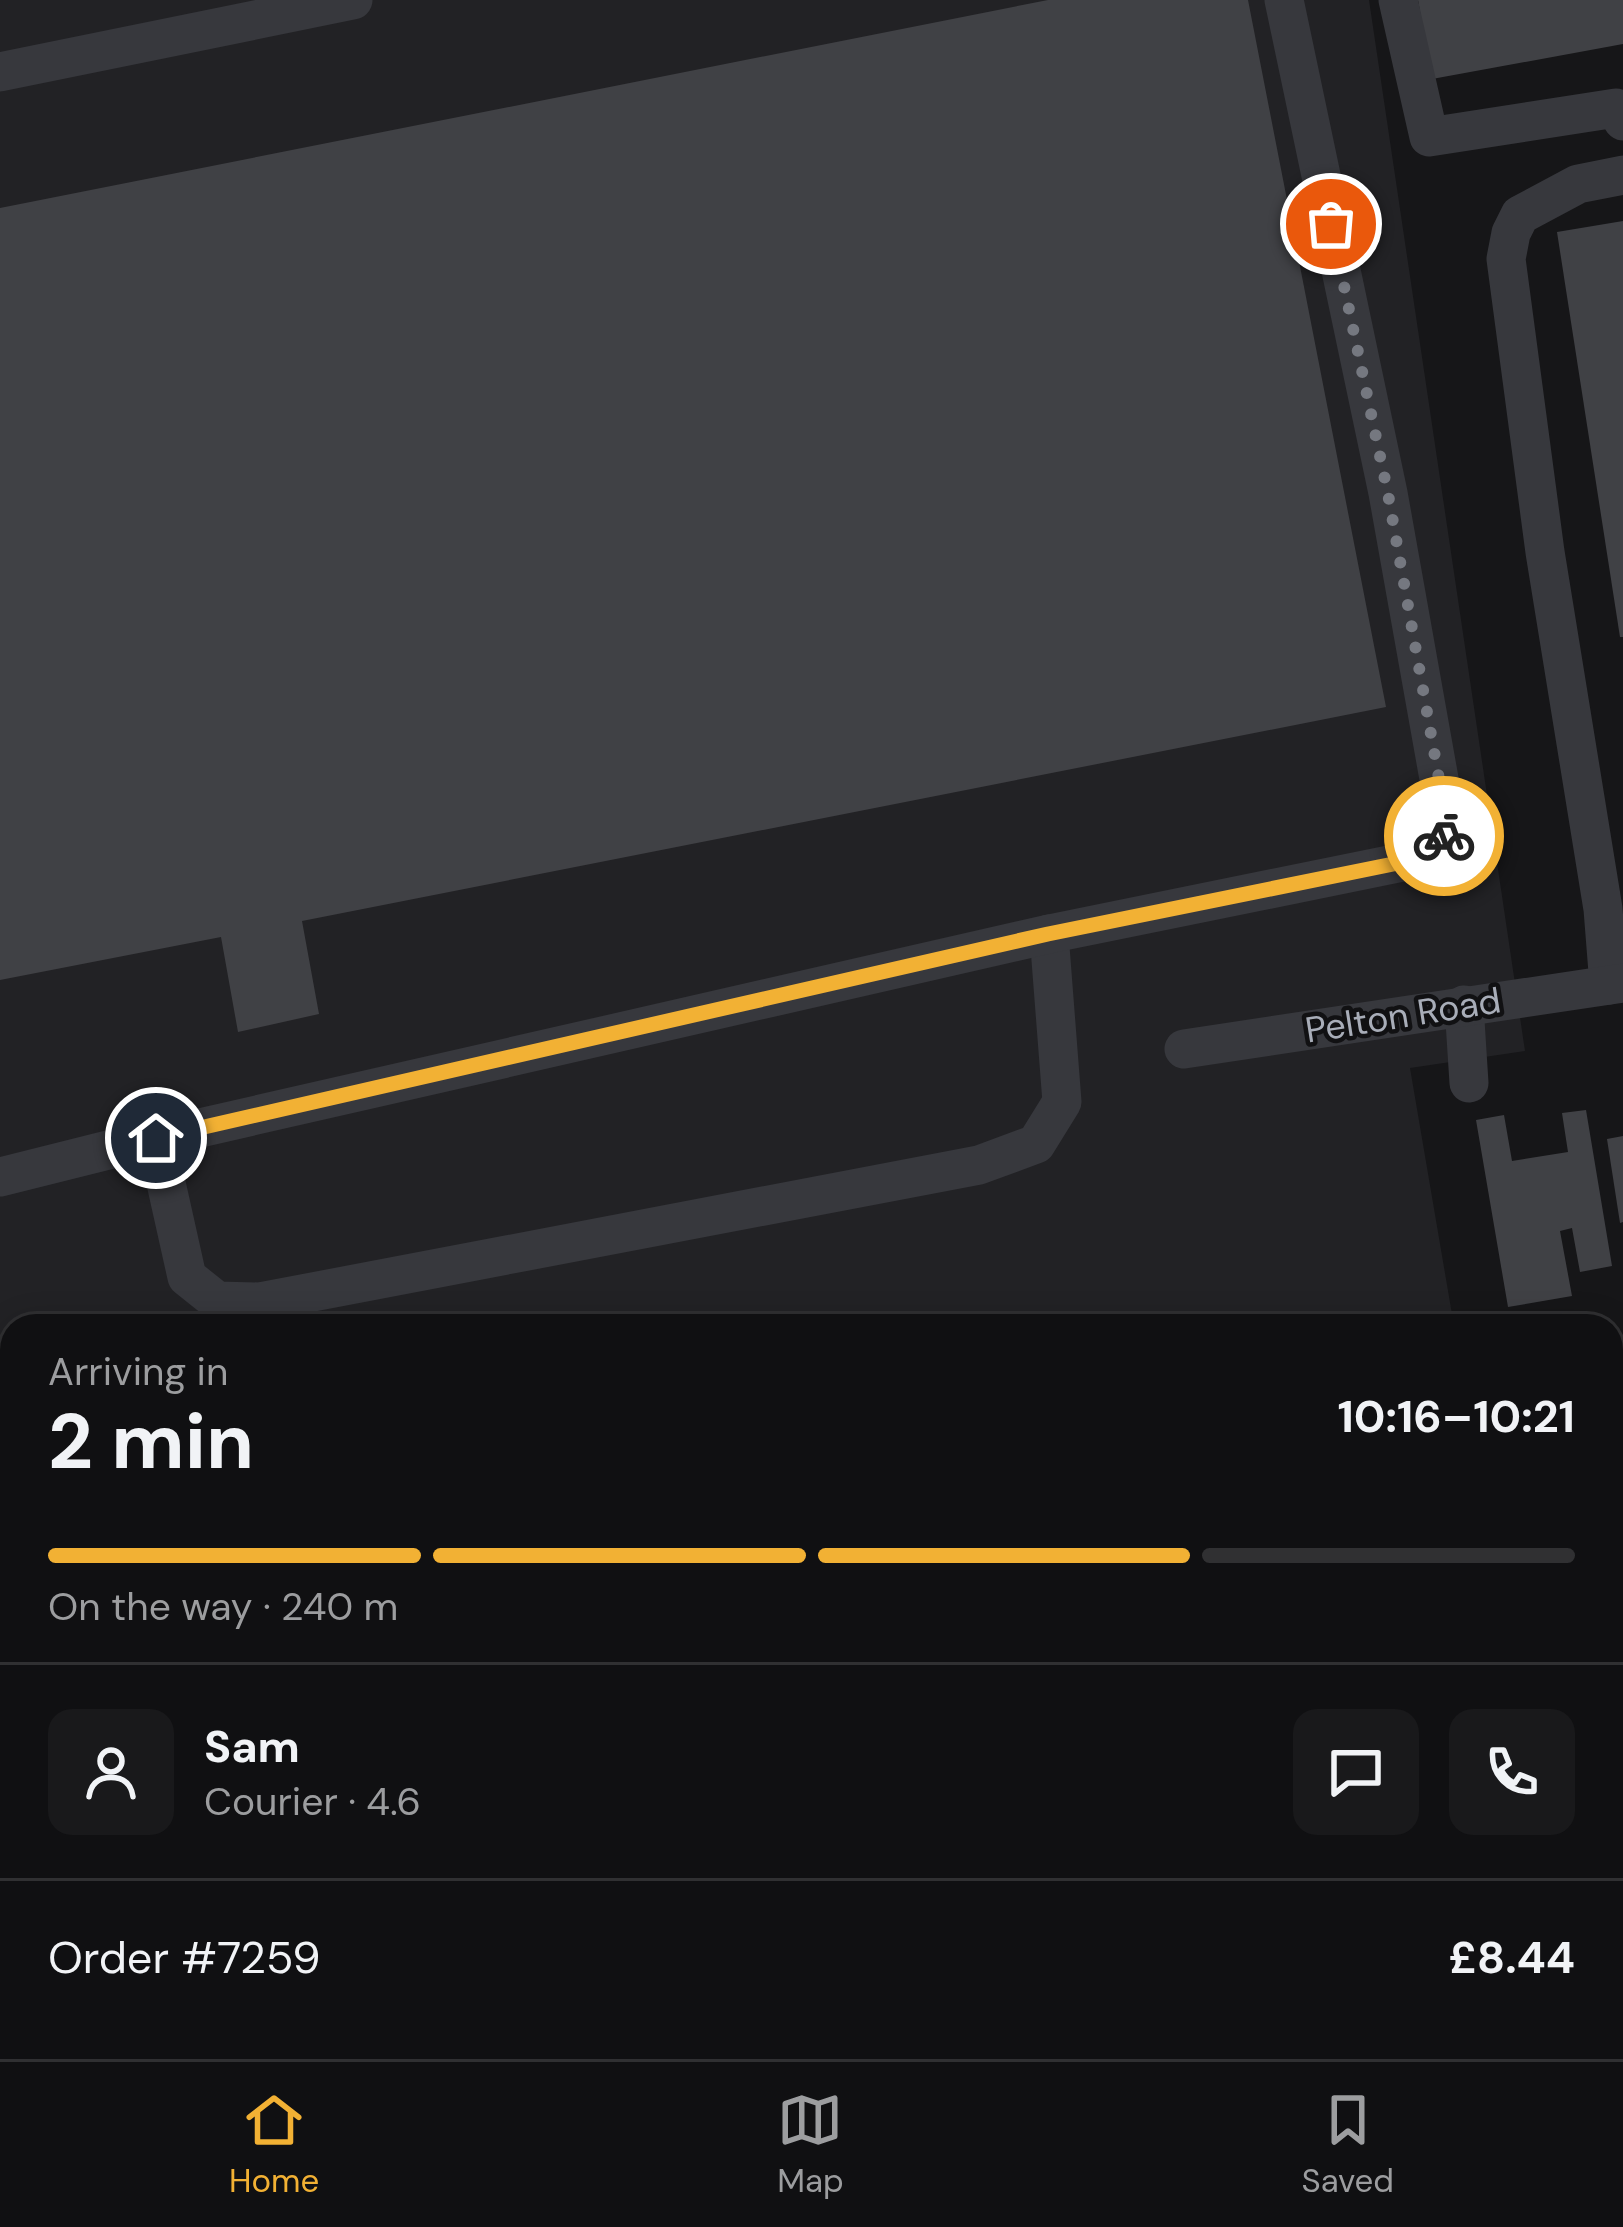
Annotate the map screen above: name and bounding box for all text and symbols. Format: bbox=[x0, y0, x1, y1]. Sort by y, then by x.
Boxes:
pin bbox=[1280, 173, 1382, 275]
icon: bag bbox=[1298, 191, 1364, 257]
courier bbox=[1384, 776, 1504, 896]
icon: bike bbox=[1411, 803, 1477, 869]
street label: Pelton Road bbox=[1302, 976, 1504, 1054]
pin bbox=[105, 1087, 207, 1189]
icon: home bbox=[123, 1105, 189, 1171]
text: Arriving in bbox=[48, 1346, 228, 1397]
text: 10:16–10:21 bbox=[1337, 1387, 1575, 1446]
text: 2 min bbox=[48, 1391, 254, 1492]
text: On the way · 240 m bbox=[48, 1581, 398, 1632]
button: person bbox=[48, 1709, 174, 1835]
button: chat bbox=[1293, 1709, 1419, 1835]
button: phone bbox=[1449, 1709, 1575, 1835]
text: Sam bbox=[204, 1717, 300, 1776]
text: Courier · 4.6 bbox=[204, 1776, 421, 1827]
text: Order #7259 bbox=[48, 1928, 320, 1987]
text: £8.44 bbox=[1448, 1928, 1575, 1987]
tab: Home bbox=[229, 2087, 319, 2202]
tab: Map bbox=[777, 2087, 844, 2202]
tab: Saved bbox=[1302, 2087, 1394, 2202]

